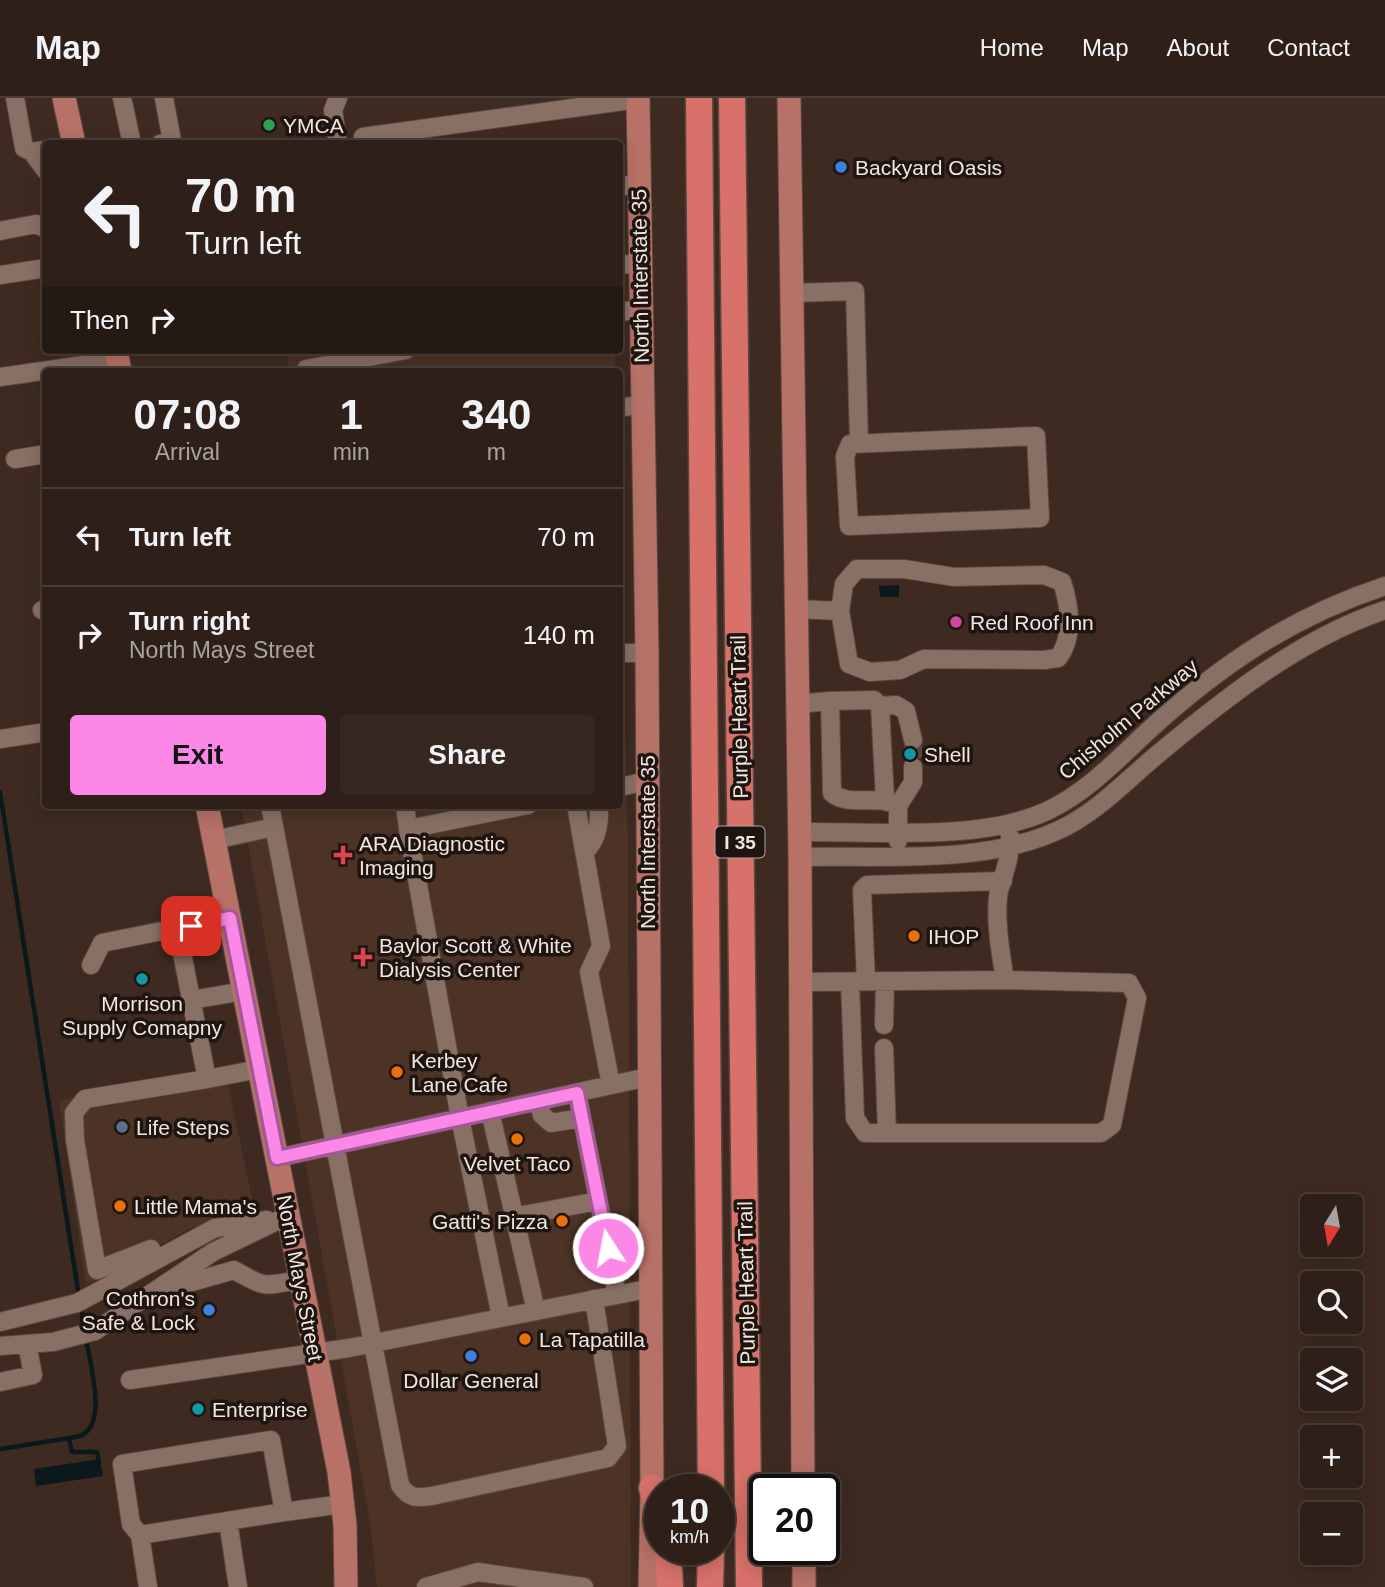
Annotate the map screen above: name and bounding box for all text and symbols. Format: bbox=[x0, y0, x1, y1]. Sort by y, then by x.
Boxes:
text: Map bbox=[35, 29, 101, 66]
text: Home bbox=[980, 34, 1044, 61]
text: Map bbox=[1082, 34, 1129, 61]
text: About bbox=[1167, 34, 1229, 61]
text: Contact bbox=[1267, 34, 1350, 61]
place label: YMCA bbox=[283, 114, 344, 137]
marker: YMCA bbox=[261, 117, 277, 133]
place label: Backyard Oasis bbox=[855, 156, 1002, 179]
marker: Backyard Oasis bbox=[833, 159, 849, 175]
icon: left bbox=[70, 168, 161, 259]
text: 70 m bbox=[185, 168, 297, 222]
street label: North Interstate 35 bbox=[627, 189, 653, 363]
text: Turn left bbox=[185, 225, 301, 261]
icon: right bbox=[143, 301, 181, 339]
text: Then bbox=[70, 305, 129, 335]
text: 07:08 bbox=[134, 391, 241, 438]
text: 1 bbox=[339, 391, 363, 438]
text: 340 bbox=[461, 391, 531, 438]
text: Arrival bbox=[155, 439, 220, 465]
text: min bbox=[333, 439, 370, 465]
text: m bbox=[487, 439, 506, 465]
icon: left bbox=[70, 518, 108, 556]
text: Turn left bbox=[129, 522, 231, 552]
text: 70 m bbox=[537, 522, 595, 552]
text: Turn right bbox=[129, 606, 250, 636]
place label: Red Roof Inn bbox=[970, 611, 1094, 634]
marker: Red Roof Inn bbox=[948, 614, 964, 630]
icon: right bbox=[70, 616, 108, 654]
text: 140 m bbox=[523, 620, 595, 650]
street label: Purple Heart Trail bbox=[726, 635, 752, 799]
text: North Mays Street bbox=[129, 637, 314, 663]
street label: Chisholm Parkway bbox=[1054, 654, 1202, 784]
button: Exit bbox=[70, 715, 326, 795]
button: Share bbox=[340, 715, 595, 795]
place label: Shell bbox=[924, 743, 971, 766]
marker: Shell bbox=[902, 746, 918, 762]
street label: North Interstate 35 bbox=[636, 755, 659, 929]
road number: I 35 bbox=[716, 827, 764, 858]
place label: ARA Diagnostic Imaging bbox=[359, 832, 505, 879]
marker: ARA Diagnostic Imaging bbox=[333, 845, 353, 865]
pin bbox=[161, 896, 221, 956]
icon: arrive bbox=[172, 907, 210, 945]
place label: IHOP bbox=[928, 925, 979, 948]
marker: IHOP bbox=[906, 928, 922, 944]
place label: Baylor Scott & White Dialysis Center bbox=[379, 934, 572, 981]
marker: Baylor Scott & White Dialysis Center bbox=[353, 947, 373, 967]
marker: Morrison Supply Comapny bbox=[134, 971, 150, 987]
place label: Morrison Supply Comapny bbox=[62, 992, 222, 1039]
place label: Kerbey Lane Cafe bbox=[411, 1049, 508, 1096]
marker: Kerbey Lane Cafe bbox=[389, 1064, 405, 1080]
place label: Life Steps bbox=[136, 1116, 229, 1139]
marker: Life Steps bbox=[114, 1119, 130, 1135]
marker: Velvet Taco bbox=[509, 1131, 525, 1147]
place label: Velvet Taco bbox=[463, 1152, 571, 1175]
street label: North Mays Street bbox=[273, 1193, 327, 1363]
north arrow bbox=[1300, 1194, 1363, 1256]
map controls bbox=[1300, 1194, 1363, 1565]
place label: Little Mama's bbox=[134, 1195, 257, 1218]
marker: Little Mama's bbox=[112, 1198, 128, 1214]
street label: Purple Heart Trail bbox=[733, 1201, 759, 1365]
place label: Gatti's Pizza bbox=[432, 1210, 548, 1233]
position arrow bbox=[571, 1211, 645, 1285]
marker: Gatti's Pizza bbox=[554, 1213, 570, 1229]
button: search bbox=[1300, 1271, 1363, 1334]
place label: Cothron's Safe & Lock bbox=[82, 1287, 195, 1334]
marker: Cothron's Safe & Lock bbox=[201, 1302, 217, 1318]
place label: La Tapatilla bbox=[539, 1328, 645, 1351]
marker: La Tapatilla bbox=[517, 1331, 533, 1347]
marker: Dollar General bbox=[463, 1348, 479, 1364]
button: layers bbox=[1300, 1348, 1363, 1411]
place label: Dollar General bbox=[403, 1369, 539, 1392]
place label: Enterprise bbox=[212, 1398, 308, 1421]
marker: Enterprise bbox=[190, 1401, 206, 1417]
button: + bbox=[1300, 1425, 1363, 1488]
speed limit sign: 20 bbox=[749, 1474, 840, 1565]
text: 10 bbox=[670, 1491, 709, 1530]
button: − bbox=[1300, 1502, 1363, 1565]
text: km/h bbox=[670, 1527, 709, 1547]

